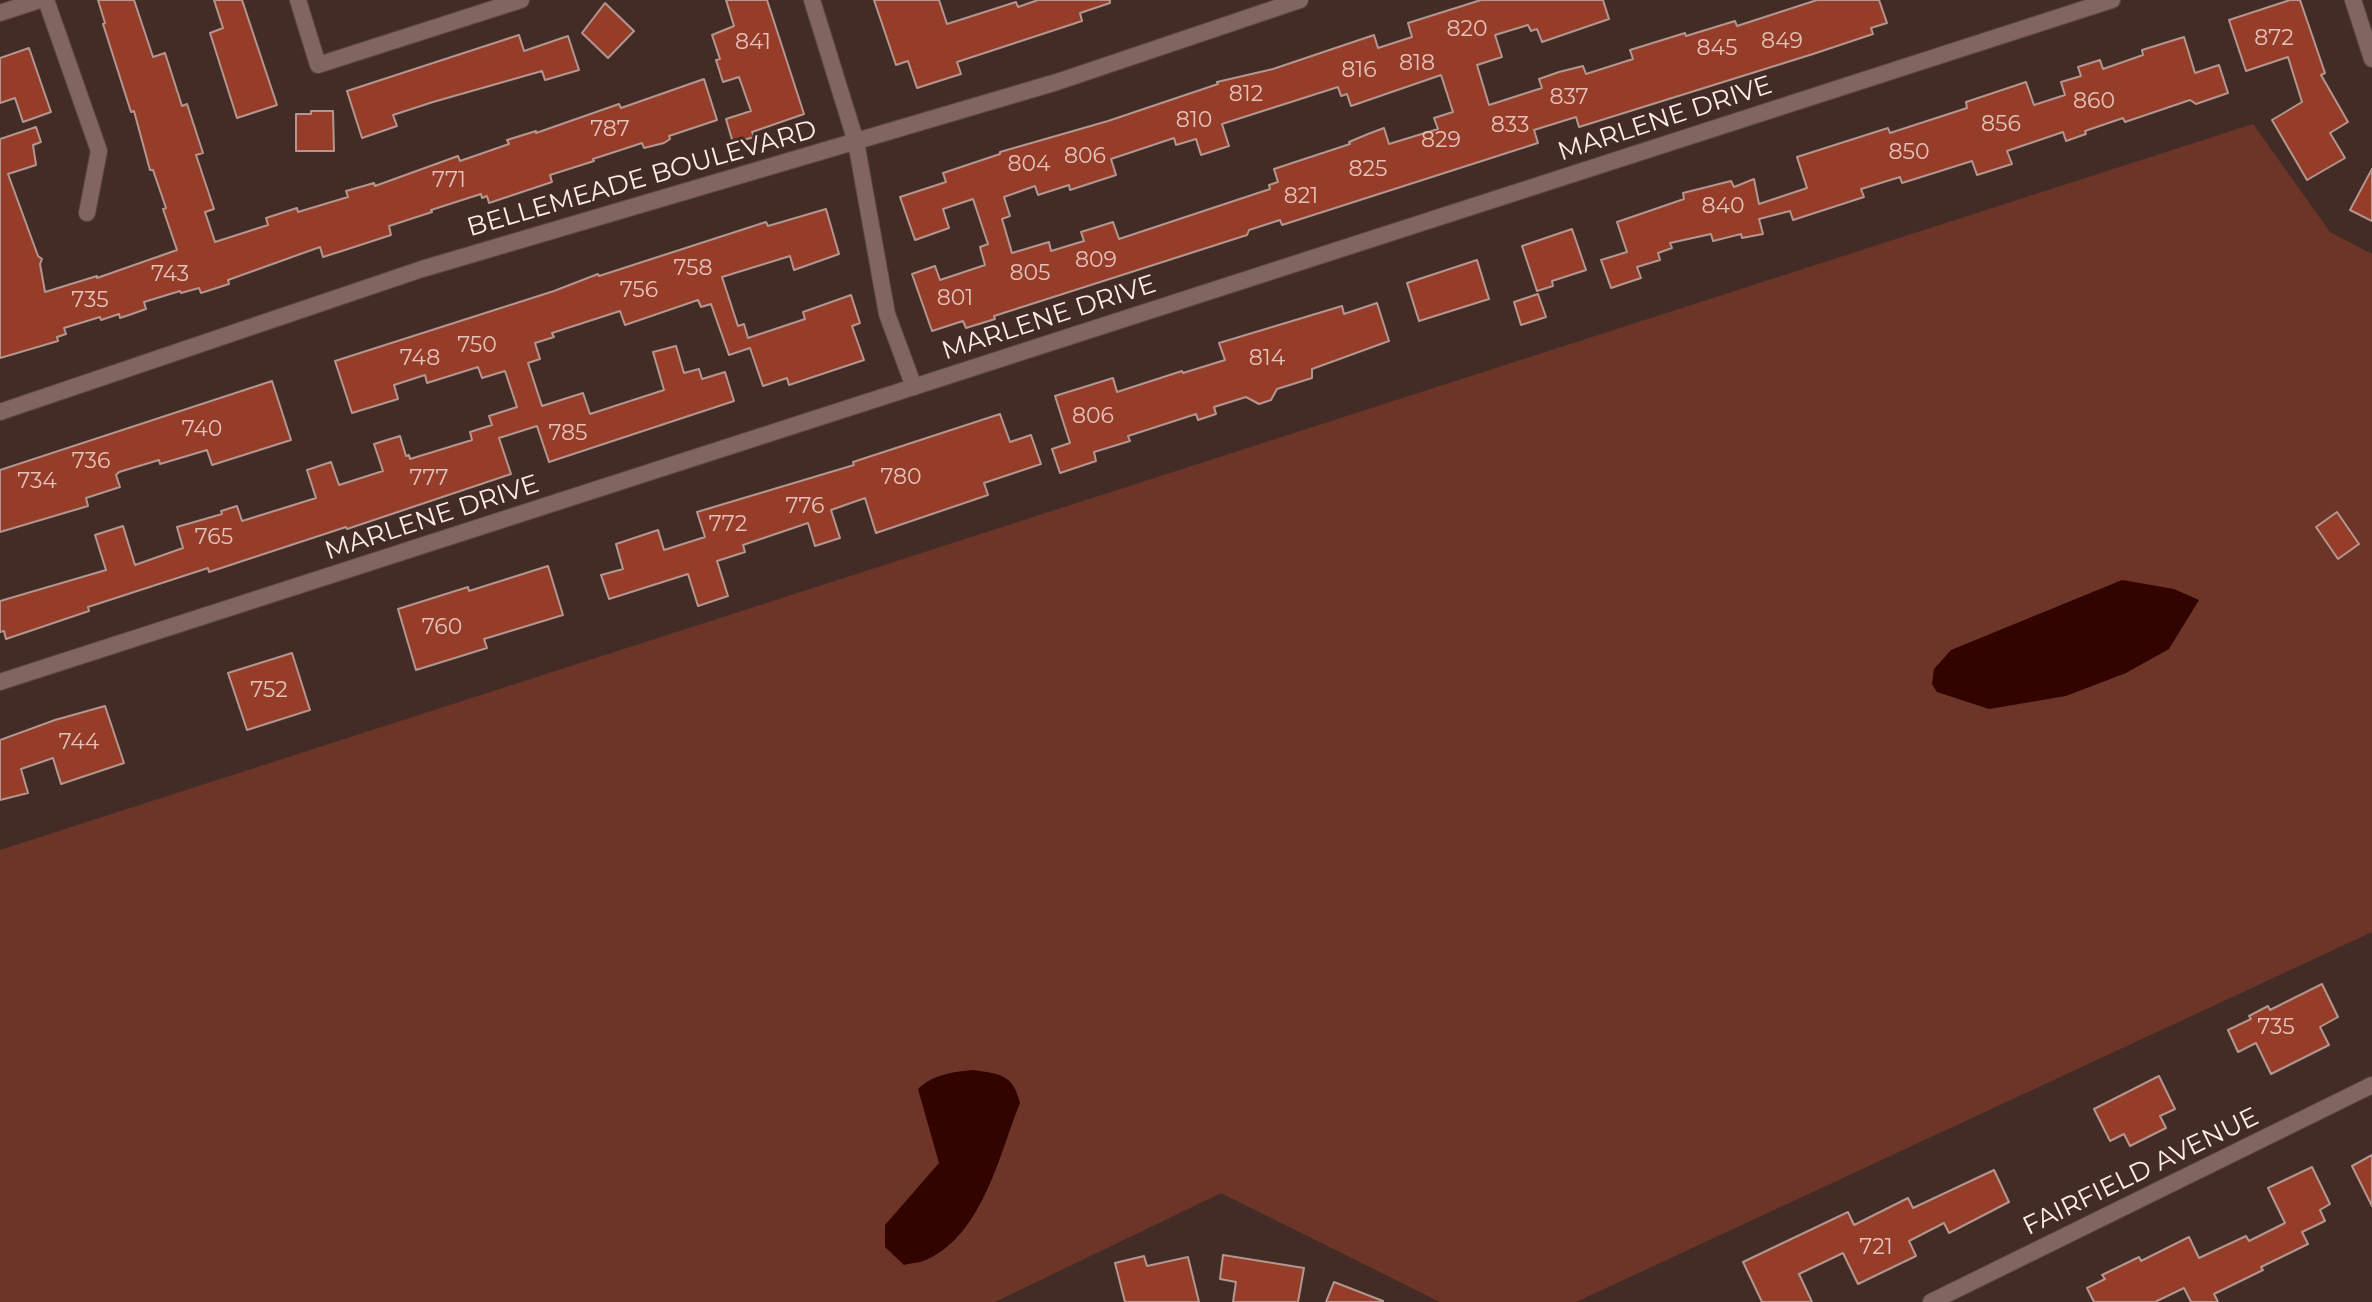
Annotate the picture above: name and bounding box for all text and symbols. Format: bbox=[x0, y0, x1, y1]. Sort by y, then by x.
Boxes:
house number: 820 bbox=[1446, 17, 1488, 43]
house number: 872 bbox=[2254, 26, 2294, 52]
house number: 849 bbox=[1761, 29, 1803, 55]
house number: 841 bbox=[735, 30, 771, 56]
house number: 845 bbox=[1697, 36, 1737, 62]
house number: 818 bbox=[1399, 51, 1435, 77]
house number: 816 bbox=[1341, 58, 1377, 84]
street label: MARLENE DRIVE bbox=[1554, 70, 1776, 168]
house number: 812 bbox=[1229, 82, 1263, 108]
house number: 837 bbox=[1549, 85, 1589, 111]
house number: 860 bbox=[2073, 89, 2115, 115]
house number: 810 bbox=[1176, 108, 1212, 134]
house number: 856 bbox=[1981, 112, 2021, 138]
house number: 833 bbox=[1491, 113, 1529, 139]
street label: BELLEMEADE BOULEVARD bbox=[464, 114, 820, 244]
house number: 787 bbox=[590, 117, 630, 143]
house number: 829 bbox=[1421, 128, 1461, 154]
house number: 850 bbox=[1888, 140, 1930, 166]
house number: 806 bbox=[1064, 144, 1106, 170]
house number: 804 bbox=[1007, 152, 1051, 178]
house number: 825 bbox=[1349, 157, 1387, 183]
house number: 771 bbox=[432, 168, 466, 194]
house number: 821 bbox=[1284, 184, 1318, 210]
house number: 840 bbox=[1701, 194, 1745, 220]
house number: 809 bbox=[1075, 248, 1117, 274]
house number: 758 bbox=[673, 256, 713, 282]
house number: 805 bbox=[1009, 261, 1051, 287]
house number: 743 bbox=[151, 262, 189, 288]
street label: MARLENE DRIVE bbox=[938, 269, 1160, 367]
house number: 756 bbox=[620, 278, 658, 304]
house number: 801 bbox=[937, 286, 973, 312]
house number: 735 bbox=[71, 288, 109, 314]
house number: 750 bbox=[457, 333, 497, 359]
house number: 748 bbox=[400, 346, 440, 372]
house number: 814 bbox=[1249, 346, 1285, 372]
house number: 806 bbox=[1072, 404, 1114, 430]
house number: 740 bbox=[182, 417, 222, 443]
house number: 785 bbox=[548, 421, 588, 447]
house number: 736 bbox=[72, 449, 110, 475]
house number: 780 bbox=[880, 465, 922, 491]
house number: 777 bbox=[410, 466, 448, 492]
house number: 734 bbox=[17, 469, 57, 495]
street label: MARLENE DRIVE bbox=[321, 469, 543, 567]
house number: 776 bbox=[786, 494, 824, 520]
house number: 772 bbox=[709, 512, 747, 538]
house number: 765 bbox=[195, 525, 233, 551]
house number: 760 bbox=[422, 615, 462, 641]
house number: 752 bbox=[250, 678, 288, 704]
house number: 744 bbox=[59, 730, 99, 756]
house number: 735 bbox=[2257, 1015, 2295, 1041]
street label: FAIRFIELD AVENUE bbox=[2018, 1101, 2264, 1243]
house number: 721 bbox=[1859, 1235, 1893, 1261]

